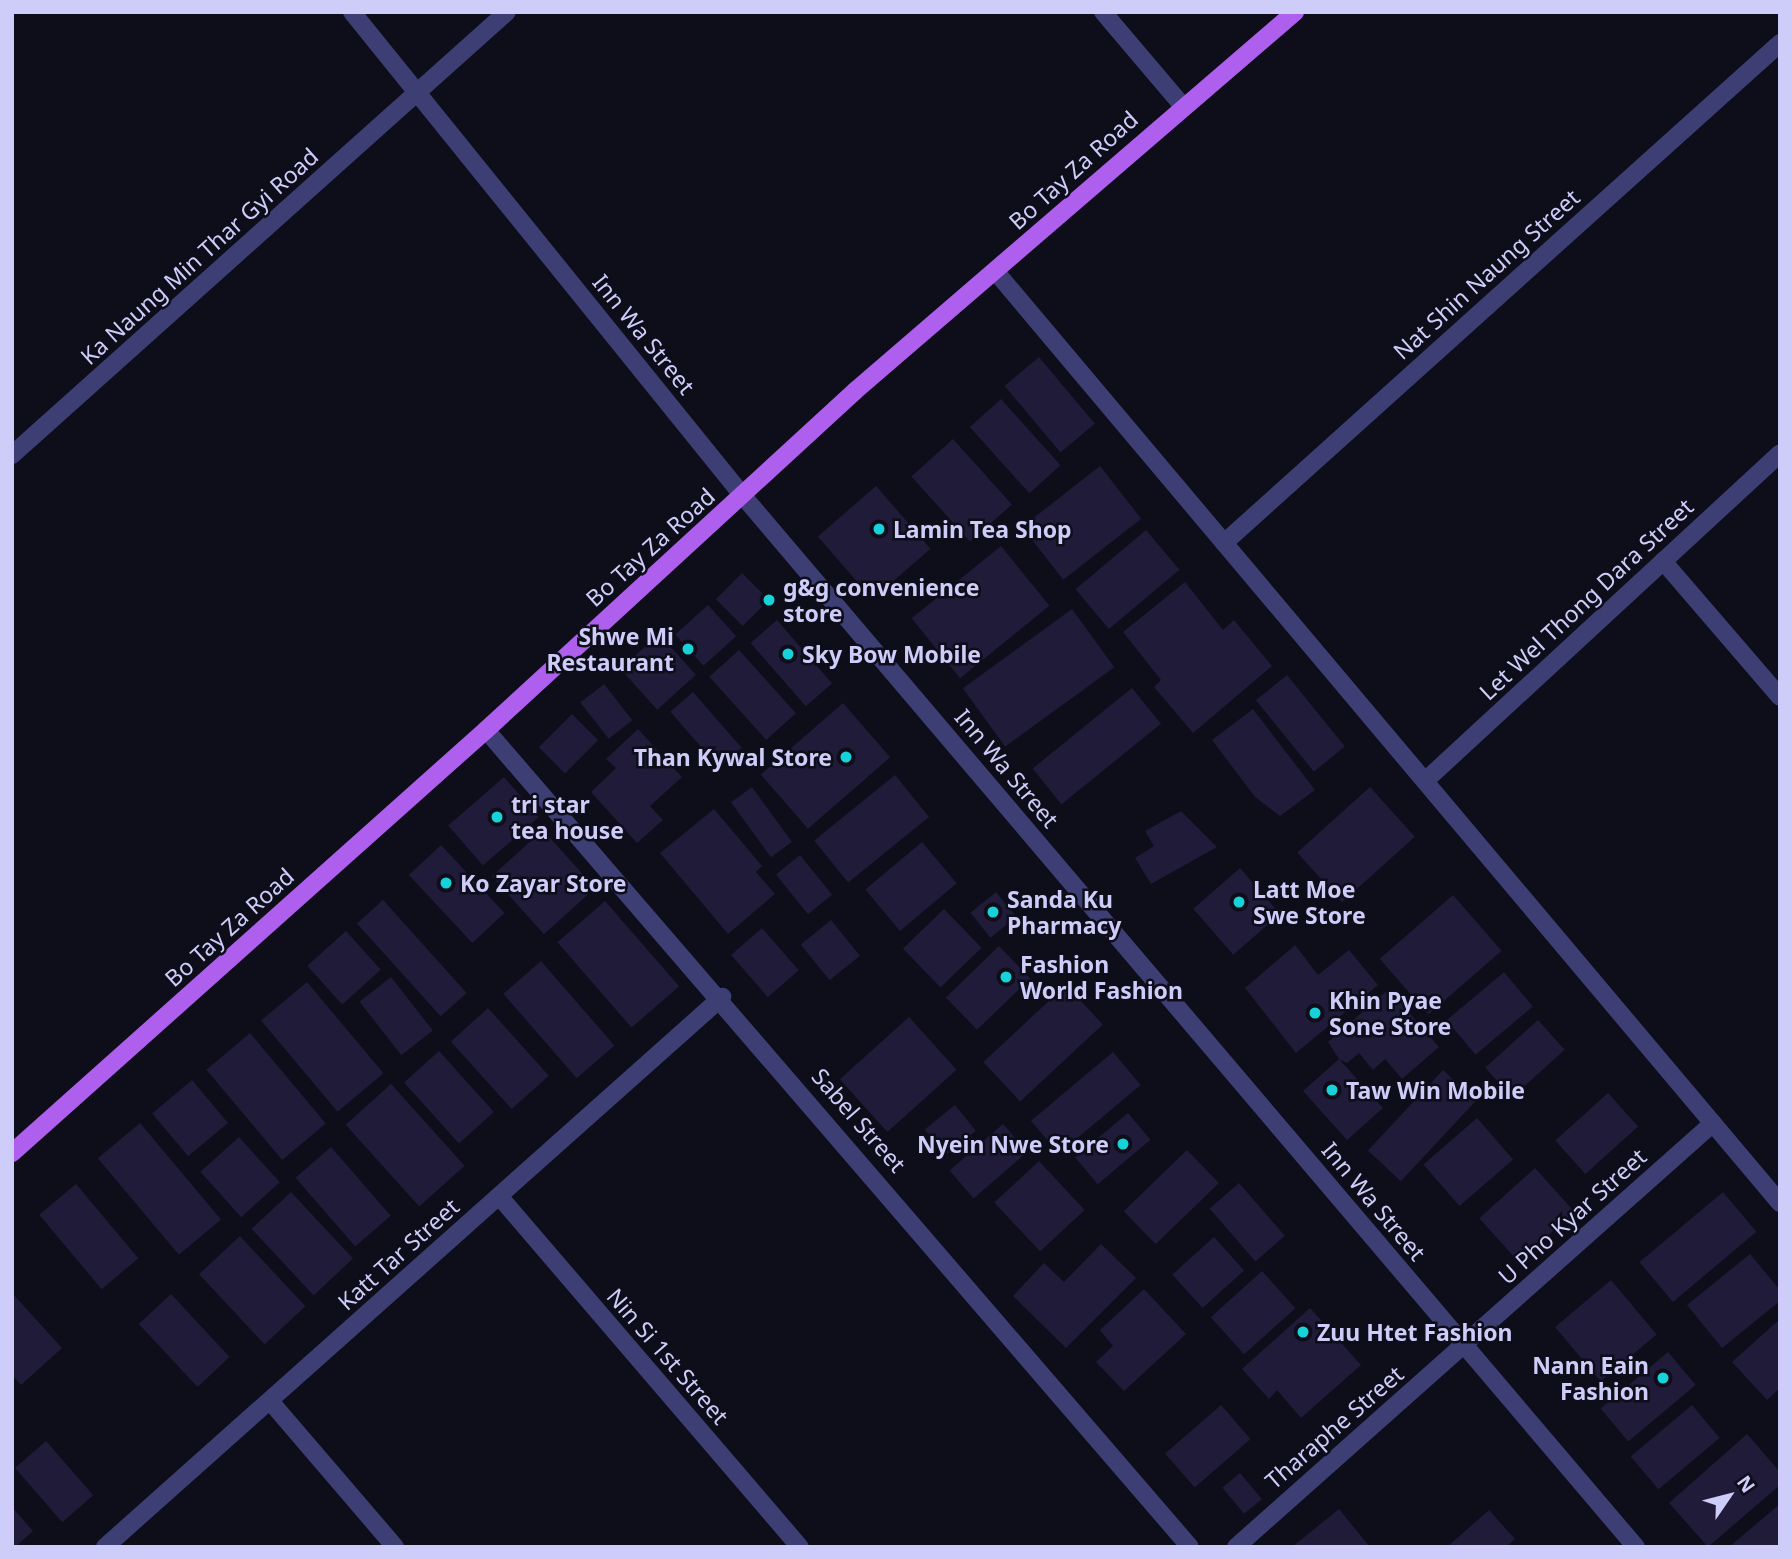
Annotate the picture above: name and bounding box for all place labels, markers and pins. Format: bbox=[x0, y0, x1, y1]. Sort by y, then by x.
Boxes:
place label: Lamin Tea Shop bbox=[893, 515, 1072, 543]
marker: Lamin Tea Shop bbox=[871, 521, 887, 537]
place label: g&g convenience store bbox=[783, 573, 979, 627]
marker: g&g convenience store bbox=[761, 592, 777, 608]
place label: Shwe Mi Restaurant bbox=[546, 622, 674, 676]
place label: Sky Bow Mobile bbox=[802, 640, 981, 668]
marker: Shwe Mi Restaurant bbox=[680, 641, 696, 657]
marker: Sky Bow Mobile bbox=[780, 646, 796, 662]
place label: Than Kywal Store bbox=[634, 743, 832, 771]
marker: Than Kywal Store bbox=[838, 749, 854, 765]
place label: tri star tea house bbox=[511, 790, 624, 844]
marker: tri star tea house bbox=[489, 809, 505, 825]
place label: Ko Zayar Store bbox=[460, 869, 626, 897]
marker: Ko Zayar Store bbox=[438, 875, 454, 891]
place label: Latt Moe Swe Store bbox=[1253, 875, 1366, 929]
place label: Sanda Ku Pharmacy bbox=[1007, 885, 1121, 939]
marker: Latt Moe Swe Store bbox=[1231, 894, 1247, 910]
marker: Sanda Ku Pharmacy bbox=[985, 904, 1001, 920]
place label: Fashion World Fashion bbox=[1020, 950, 1183, 1004]
marker: Fashion World Fashion bbox=[998, 969, 1014, 985]
place label: Khin Pyae Sone Store bbox=[1329, 986, 1451, 1040]
marker: Khin Pyae Sone Store bbox=[1307, 1005, 1323, 1021]
place label: Taw Win Mobile bbox=[1346, 1076, 1525, 1104]
marker: Taw Win Mobile bbox=[1324, 1082, 1340, 1098]
place label: Nyein Nwe Store bbox=[917, 1130, 1109, 1158]
marker: Nyein Nwe Store bbox=[1115, 1136, 1131, 1152]
place label: Zuu Htet Fashion bbox=[1317, 1318, 1513, 1346]
marker: Zuu Htet Fashion bbox=[1295, 1324, 1311, 1340]
place label: Nann Eain Fashion bbox=[1532, 1351, 1649, 1405]
marker: Nann Eain Fashion bbox=[1655, 1370, 1671, 1386]

